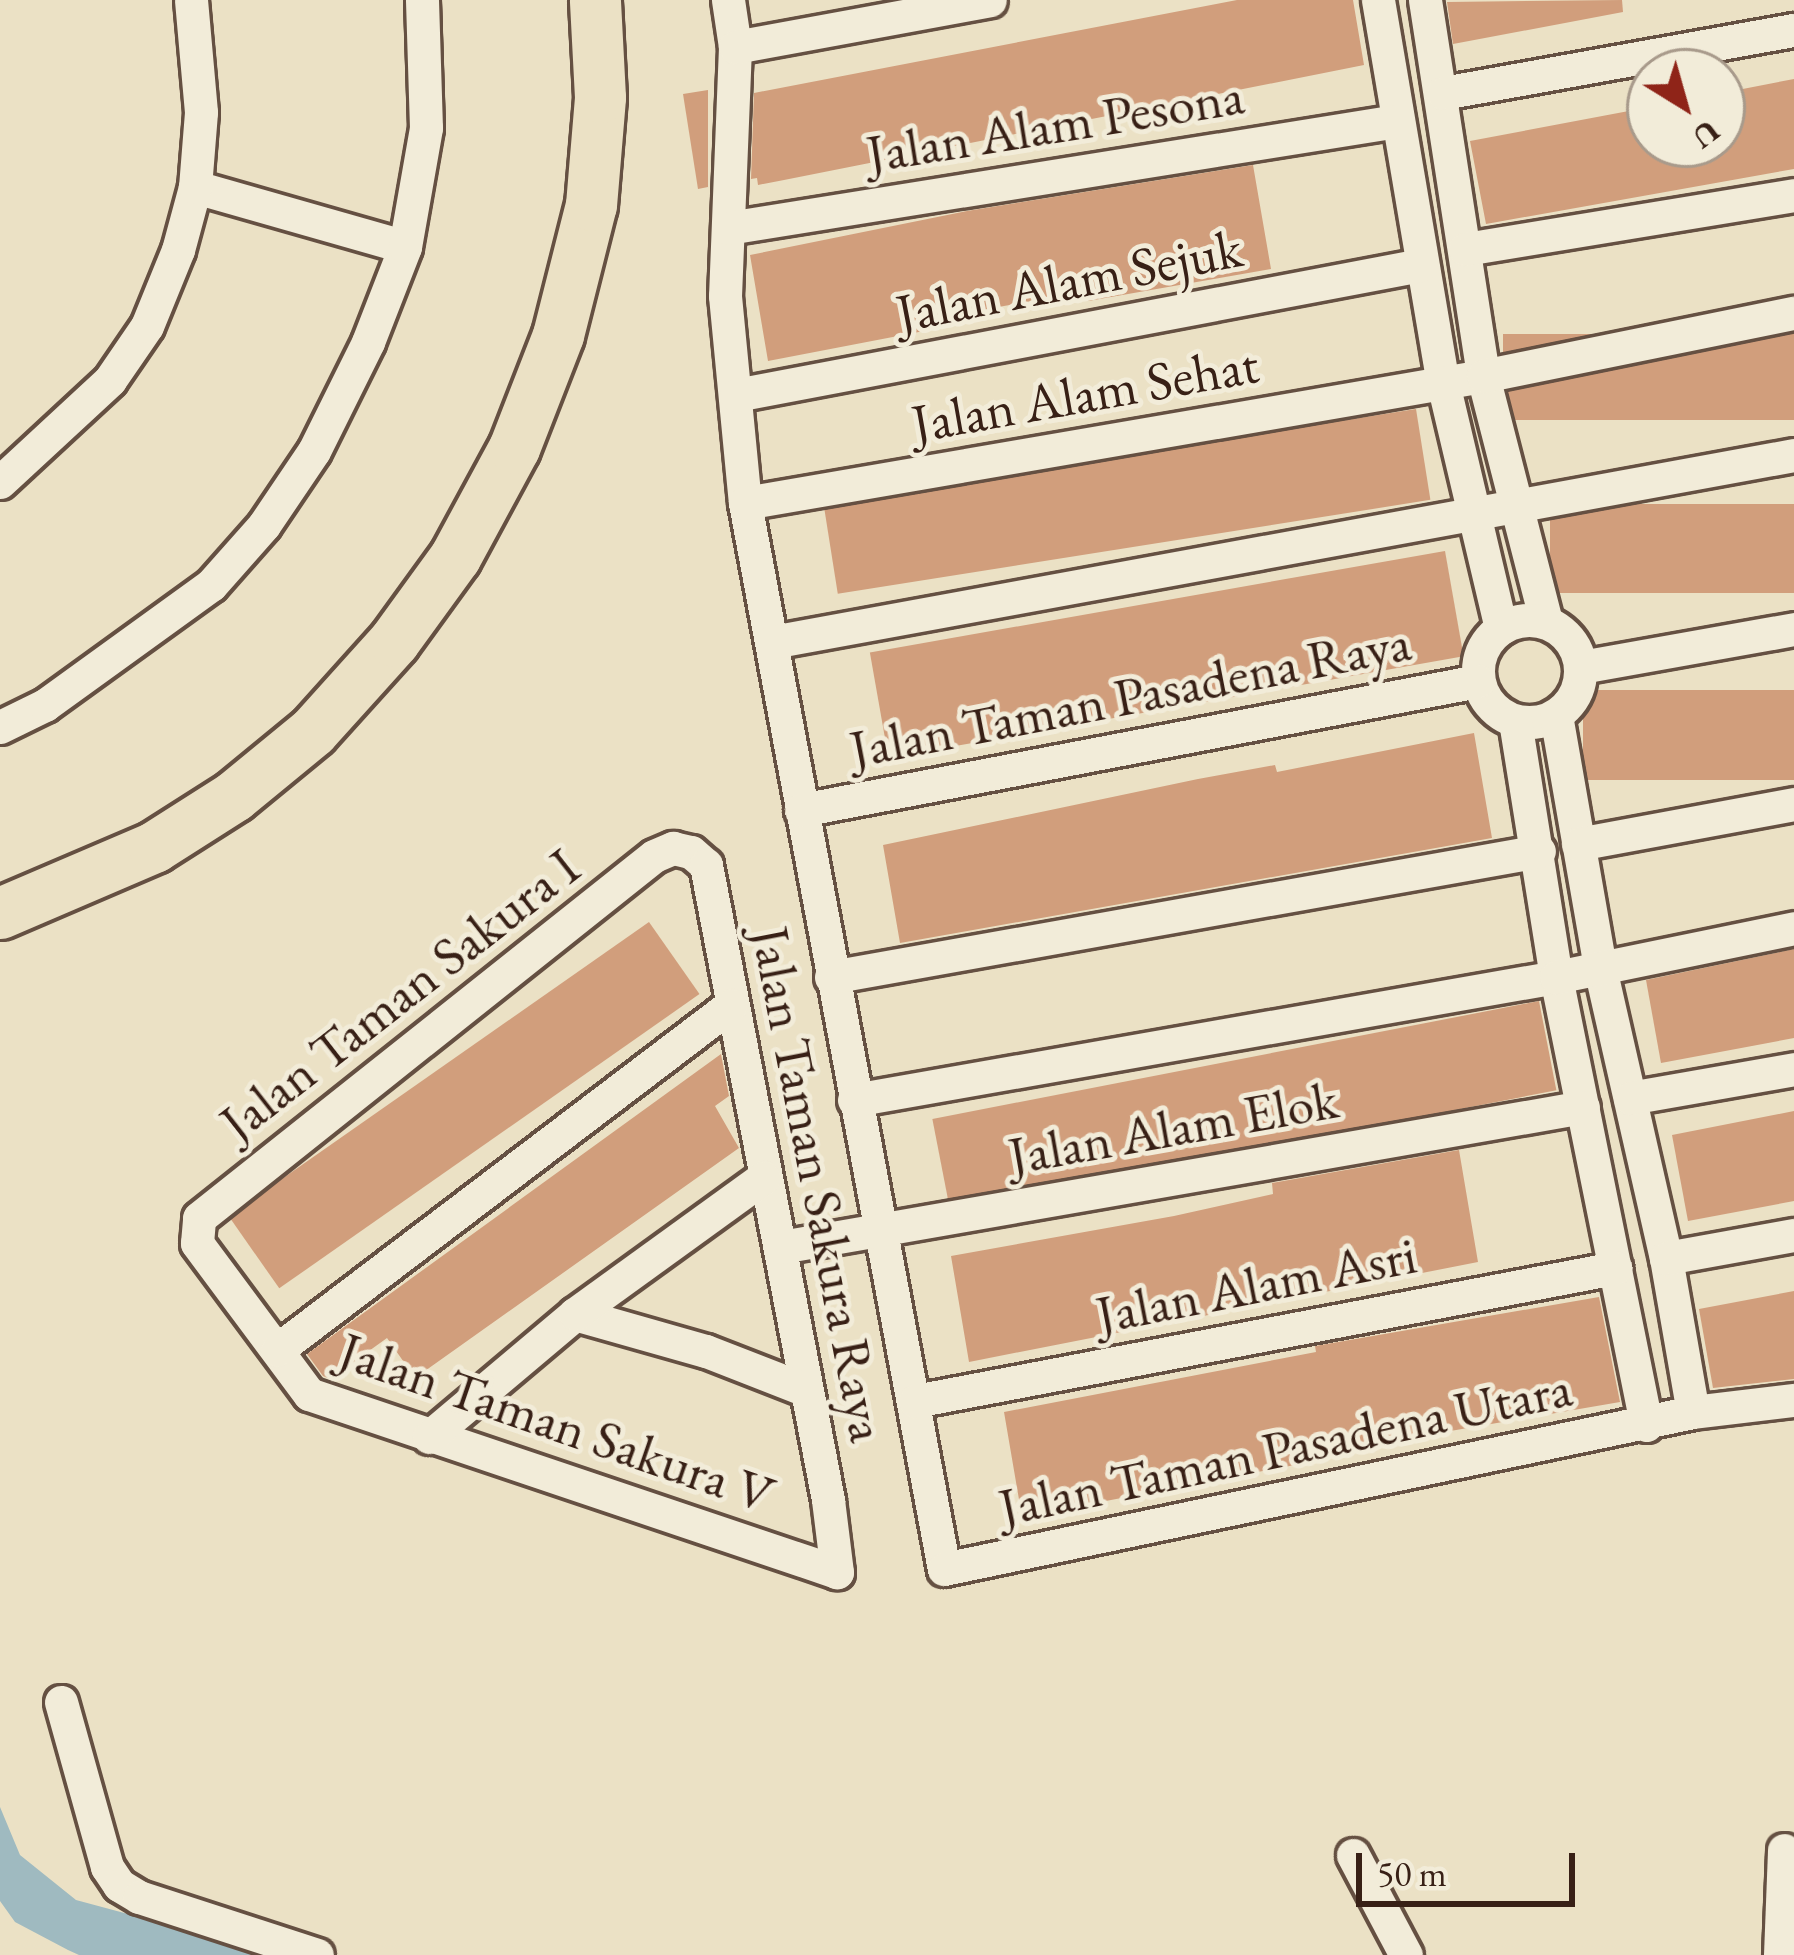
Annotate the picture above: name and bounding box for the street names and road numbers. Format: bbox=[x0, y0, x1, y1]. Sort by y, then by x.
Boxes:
street label: Jalan Alam Pesona bbox=[862, 62, 1248, 186]
street label: Jalan Alam Sejuk bbox=[891, 215, 1247, 345]
street label: Jalan Alam Sehat bbox=[907, 331, 1263, 455]
street label: Jalan Taman Pasadena Raya bbox=[844, 609, 1416, 781]
street label: Jalan Taman Sakura I bbox=[207, 834, 591, 1154]
street label: Jalan Taman Sakura Raya bbox=[738, 921, 902, 1447]
street label: Jalan Alam Elok bbox=[1003, 1066, 1343, 1188]
street label: Jalan Alam Asri bbox=[1091, 1221, 1421, 1347]
street label: Jalan Taman Sakura V bbox=[331, 1317, 783, 1527]
street label: Jalan Taman Pasadena Utara bbox=[993, 1355, 1577, 1539]

